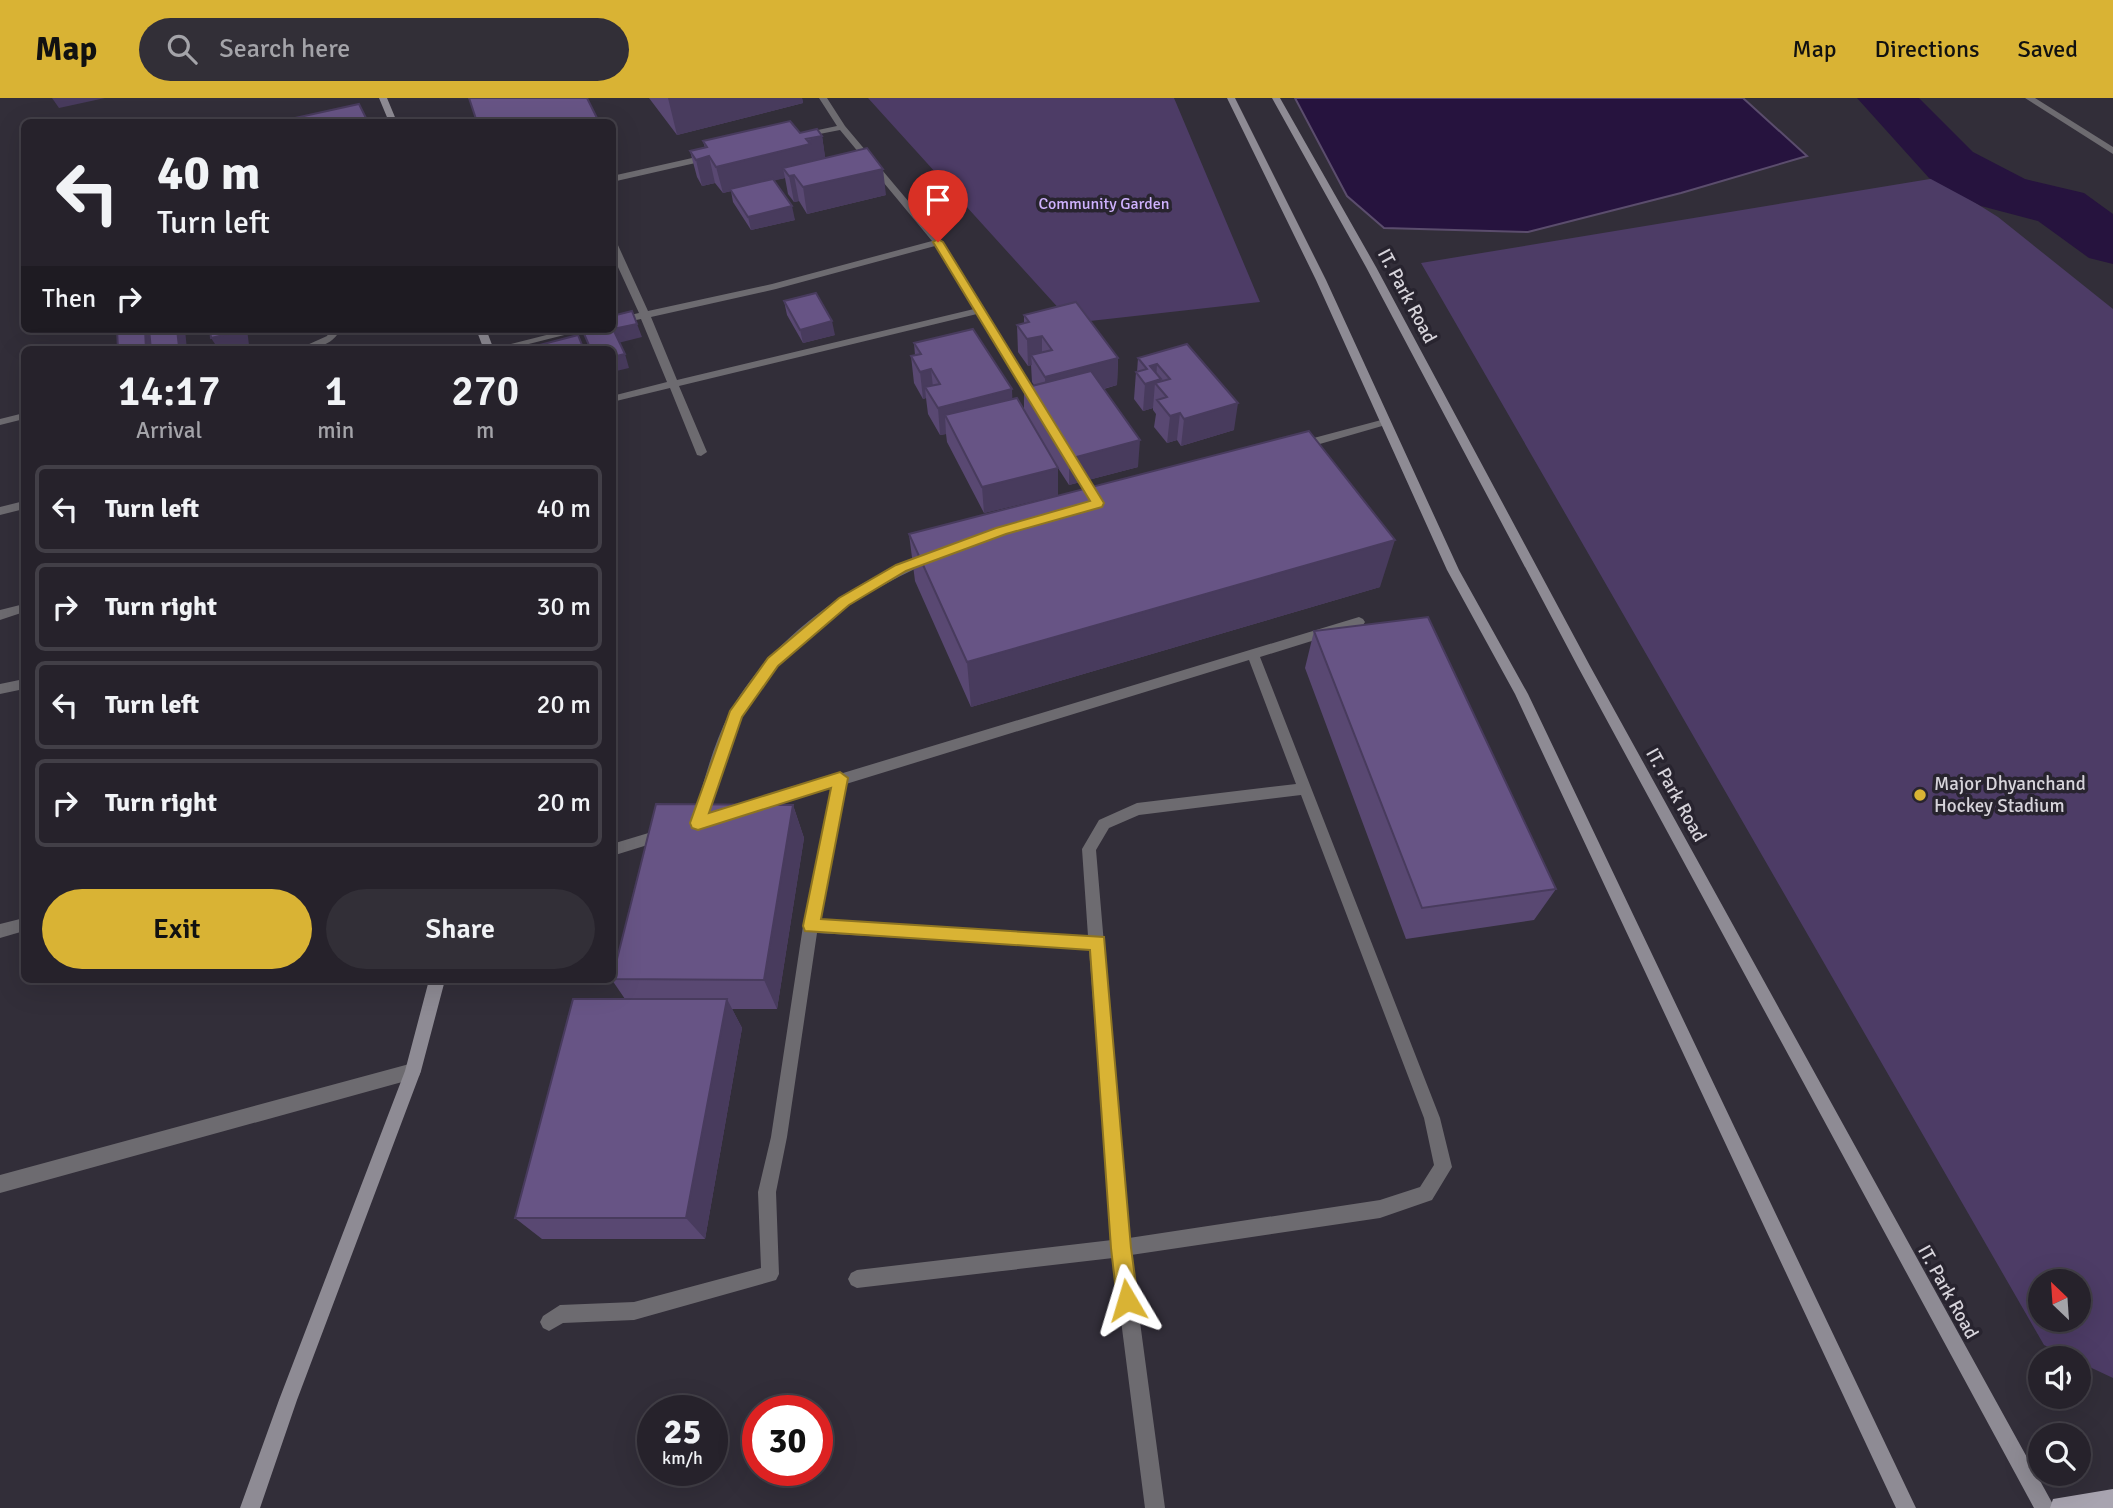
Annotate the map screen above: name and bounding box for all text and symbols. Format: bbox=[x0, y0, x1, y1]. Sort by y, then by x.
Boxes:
search box bbox=[139, 18, 629, 81]
text: Map bbox=[35, 29, 97, 70]
icon: search bbox=[163, 30, 201, 68]
text: Search here bbox=[219, 33, 350, 65]
text: Map bbox=[1792, 34, 1837, 64]
text: Directions bbox=[1875, 34, 1980, 64]
text: Saved bbox=[2018, 34, 2078, 64]
text: 40 m bbox=[157, 143, 260, 203]
icon: left bbox=[42, 147, 133, 238]
pin bbox=[908, 170, 968, 242]
icon: arrive bbox=[919, 181, 957, 219]
park label: Community Garden bbox=[1038, 194, 1170, 214]
text: Turn left bbox=[157, 203, 270, 242]
street label: IT. Park Road bbox=[1372, 245, 1442, 347]
icon: right bbox=[110, 280, 148, 318]
text: Then bbox=[42, 283, 96, 315]
text: 14:17 bbox=[118, 366, 220, 417]
text: 1 bbox=[324, 366, 347, 417]
text: 270 bbox=[451, 366, 519, 417]
text: Arrival bbox=[136, 416, 202, 445]
text: min bbox=[317, 416, 354, 445]
text: m bbox=[476, 416, 494, 445]
icon: left bbox=[46, 490, 84, 528]
text: Turn left bbox=[105, 493, 199, 525]
text: 40 m bbox=[536, 493, 591, 525]
icon: right bbox=[46, 588, 84, 626]
text: Turn right bbox=[105, 591, 217, 623]
text: 30 m bbox=[536, 591, 591, 623]
icon: left bbox=[46, 686, 84, 724]
text: Turn left bbox=[105, 689, 199, 721]
text: 20 m bbox=[536, 689, 591, 721]
street label: IT. Park Road bbox=[1640, 744, 1712, 846]
place label: Major Dhyanchand Hockey Stadium bbox=[1934, 772, 2086, 818]
icon: right bbox=[46, 784, 84, 822]
text: Turn right bbox=[105, 787, 217, 819]
text: 20 m bbox=[536, 787, 591, 819]
marker: Major Dhyanchand Hockey Stadium bbox=[1912, 787, 1928, 803]
button: Exit bbox=[42, 889, 312, 969]
button: Share bbox=[326, 889, 595, 969]
street label: IT. Park Road bbox=[1912, 1241, 1984, 1343]
position arrow bbox=[1090, 1263, 1164, 1337]
north arrow bbox=[2028, 1269, 2091, 1332]
map controls bbox=[2028, 1269, 2091, 1486]
button: sound bbox=[2028, 1346, 2091, 1409]
speed limit sign: 30 bbox=[742, 1395, 833, 1486]
text: 25 bbox=[664, 1410, 701, 1453]
button: search bbox=[2028, 1423, 2091, 1486]
text: km/h bbox=[662, 1447, 703, 1469]

